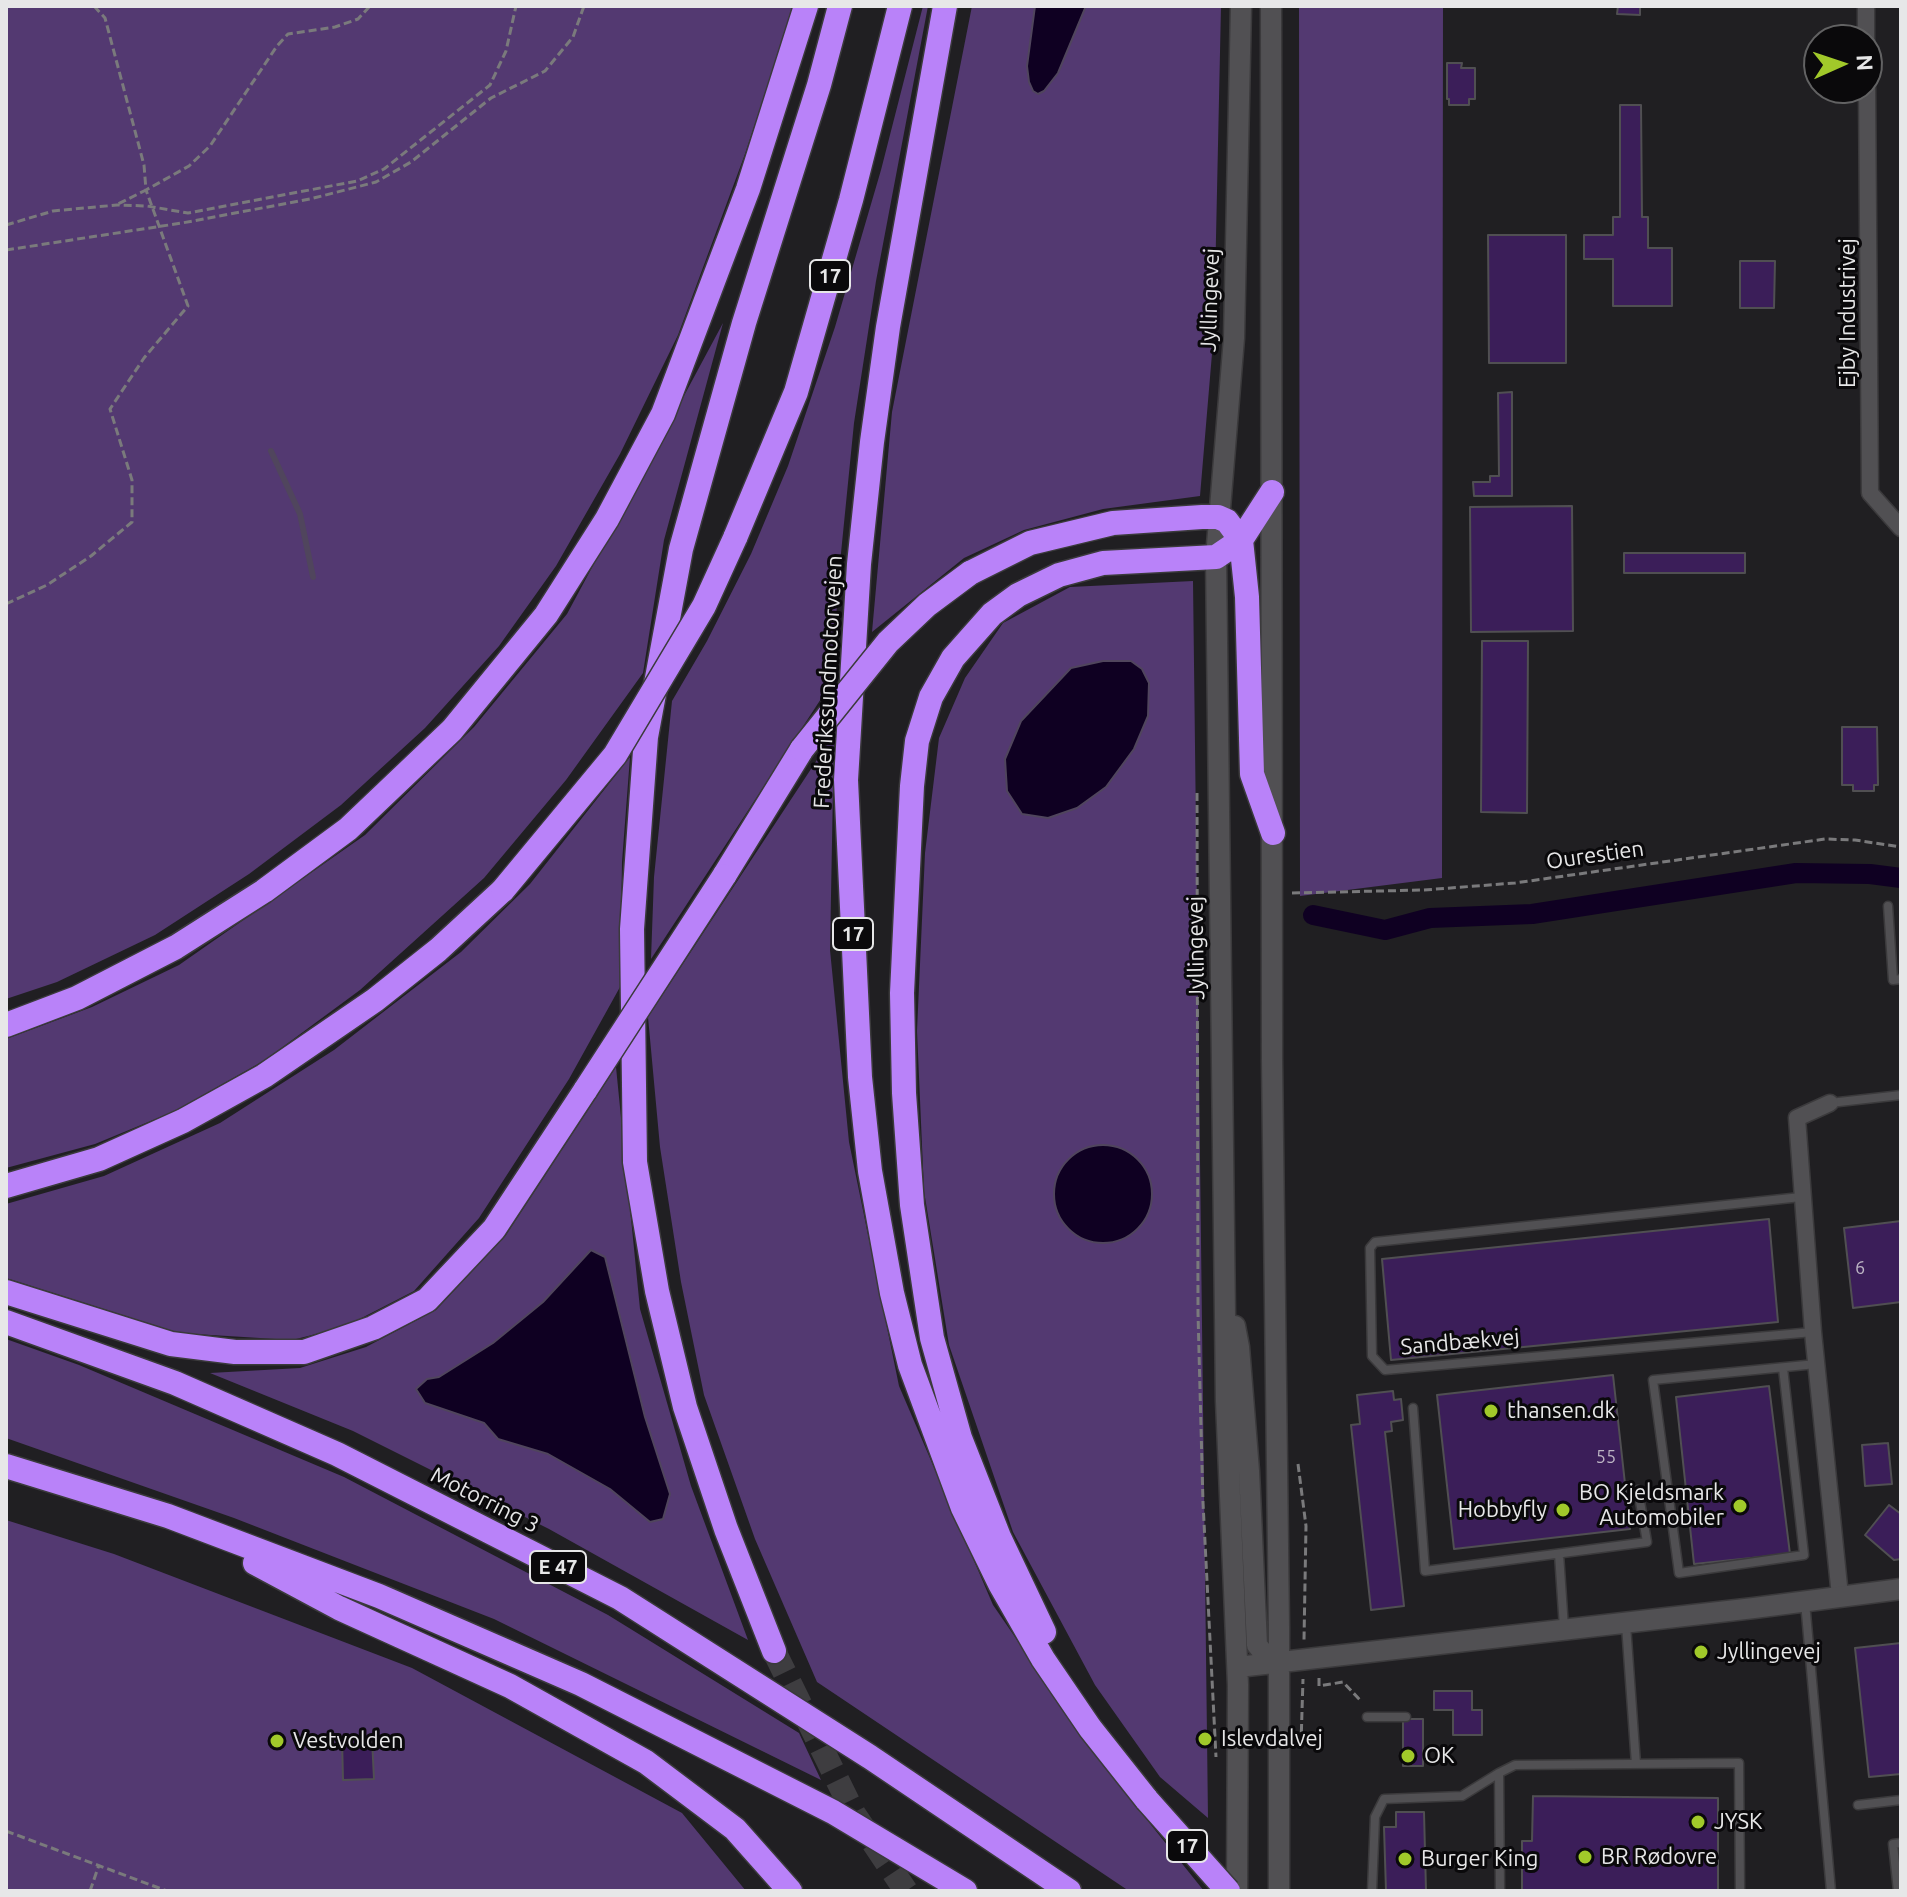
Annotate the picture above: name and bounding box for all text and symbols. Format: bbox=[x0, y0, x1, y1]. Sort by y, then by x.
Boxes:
north arrow bbox=[1803, 24, 1883, 104]
text: N bbox=[1853, 54, 1878, 72]
street label: Ejby Industrivej bbox=[1835, 238, 1861, 388]
street label: Jyllingevej bbox=[1195, 248, 1225, 352]
road number: 17 bbox=[810, 260, 850, 292]
street label: Frederikssundmotorvejen bbox=[808, 555, 848, 809]
street label: Ourestien bbox=[1544, 835, 1646, 875]
street label: Jyllingevej bbox=[1182, 896, 1210, 1000]
road number: 17 bbox=[833, 918, 873, 950]
house number: 6 bbox=[1855, 1257, 1865, 1279]
street label: Sandbækvej bbox=[1399, 1324, 1521, 1360]
place label: thansen.dk bbox=[1507, 1398, 1616, 1424]
marker: thansen.dk bbox=[1482, 1402, 1500, 1420]
house number: 55 bbox=[1596, 1446, 1616, 1468]
street label: Motorring 3 bbox=[426, 1461, 544, 1539]
place label: BO Kjeldsmark Automobiler bbox=[1579, 1480, 1724, 1532]
place label: Hobbyfly bbox=[1458, 1497, 1547, 1523]
marker: BO Kjeldsmark Automobiler bbox=[1731, 1497, 1749, 1515]
marker: Hobbyfly bbox=[1554, 1501, 1572, 1519]
road number: E 47 bbox=[530, 1551, 586, 1583]
place label: Jyllingevej bbox=[1717, 1639, 1821, 1665]
marker: Jyllingevej bbox=[1692, 1643, 1710, 1661]
place label: Islevdalvej bbox=[1221, 1726, 1323, 1752]
place label: Vestvolden bbox=[293, 1728, 403, 1754]
marker: Islevdalvej bbox=[1196, 1730, 1214, 1748]
marker: Vestvolden bbox=[268, 1732, 286, 1750]
place label: OK bbox=[1424, 1743, 1454, 1769]
marker: OK bbox=[1399, 1747, 1417, 1765]
place label: JYSK bbox=[1714, 1809, 1762, 1835]
marker: JYSK bbox=[1689, 1813, 1707, 1831]
road number: 17 bbox=[1167, 1830, 1207, 1862]
place label: BR Rødovre bbox=[1601, 1844, 1717, 1870]
place label: Burger King bbox=[1421, 1846, 1538, 1872]
marker: BR Rødovre bbox=[1576, 1848, 1594, 1866]
marker: Burger King bbox=[1396, 1850, 1414, 1868]

